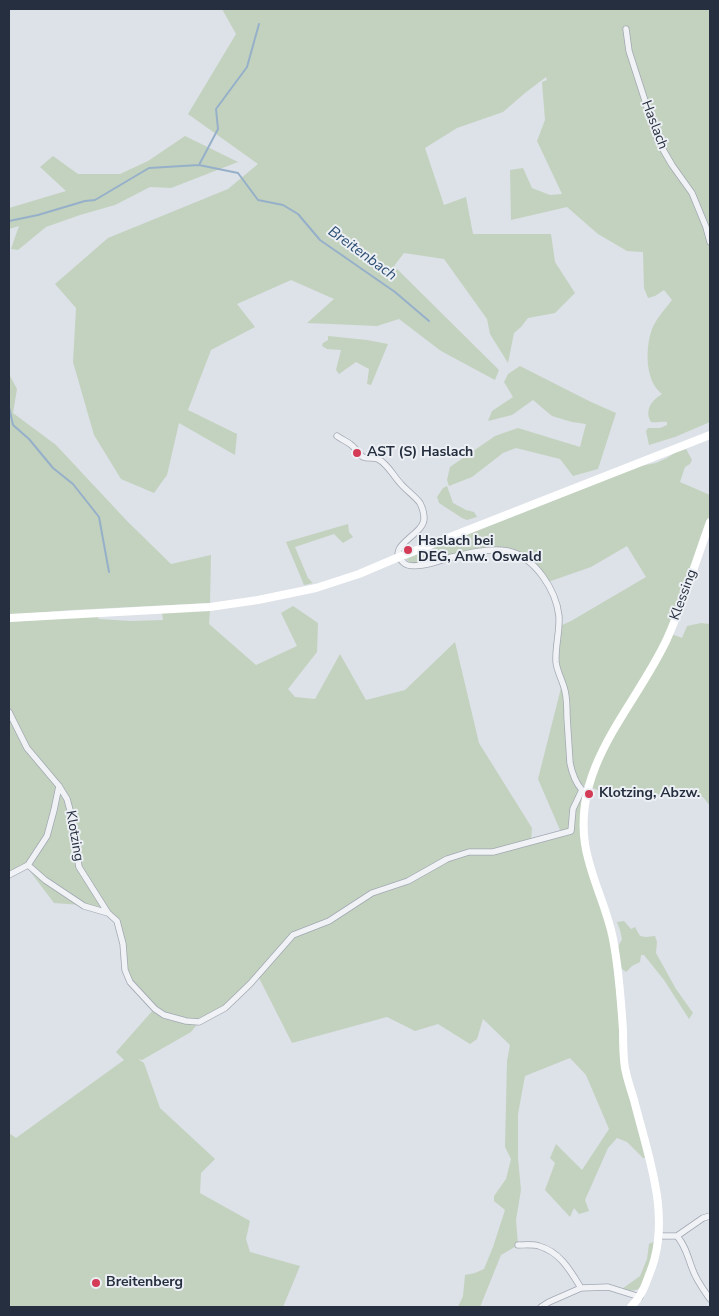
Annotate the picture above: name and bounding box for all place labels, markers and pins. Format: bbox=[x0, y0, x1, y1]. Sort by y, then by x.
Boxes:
place label: AST (S) Haslach bbox=[367, 445, 473, 461]
marker: AST (S) Haslach bbox=[351, 447, 363, 459]
place label: Haslach bei DEG, Anw. Oswald bbox=[418, 534, 542, 566]
marker: Haslach bei DEG, Anw. Oswald bbox=[402, 544, 414, 556]
place label: Klotzing, Abzw. bbox=[599, 786, 700, 802]
marker: Klotzing, Abzw. bbox=[583, 788, 595, 800]
place label: Breitenberg bbox=[106, 1275, 183, 1291]
marker: Breitenberg bbox=[90, 1277, 102, 1289]

